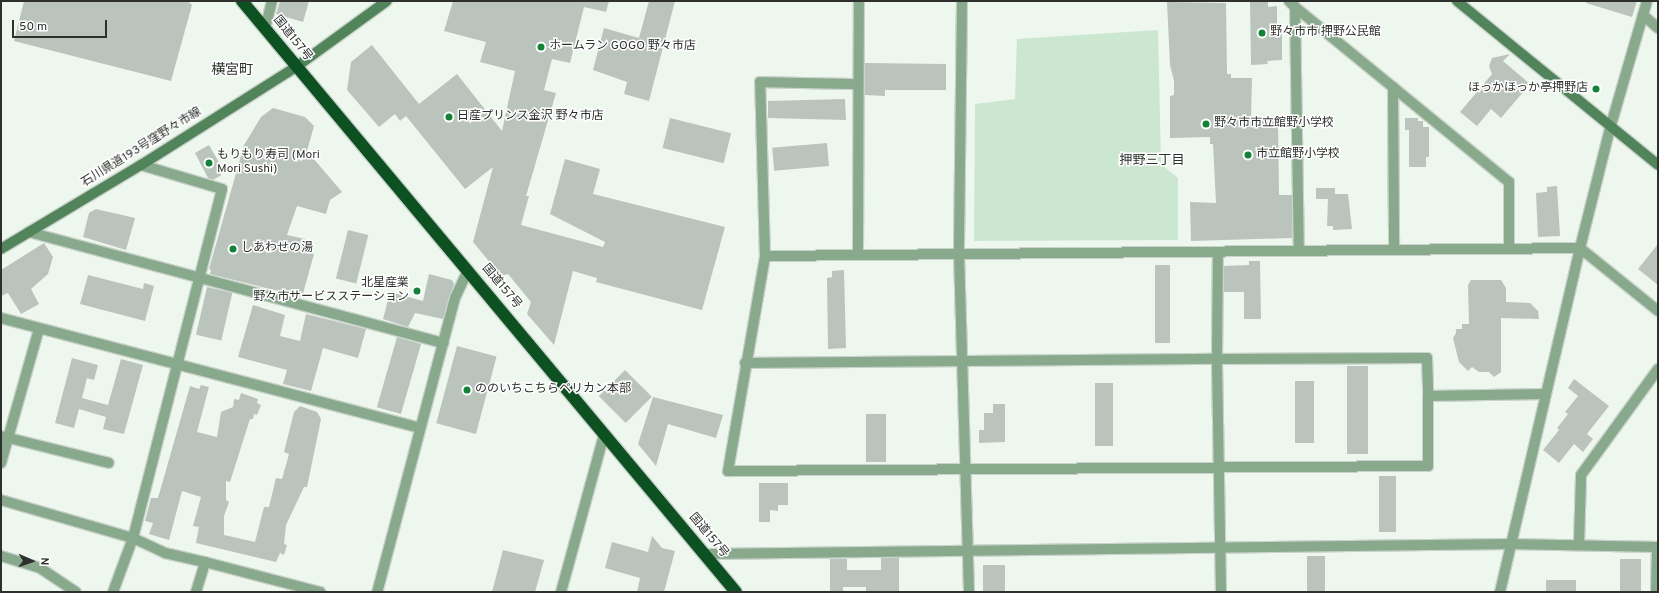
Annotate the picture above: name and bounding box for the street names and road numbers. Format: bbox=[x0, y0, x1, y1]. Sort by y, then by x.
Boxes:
street label: 国道157号 bbox=[269, 13, 315, 65]
street label: 石川県道193号窪野々市線 bbox=[79, 105, 205, 191]
street label: 国道157号 bbox=[478, 262, 524, 312]
street label: 国道157号 bbox=[685, 511, 731, 561]

